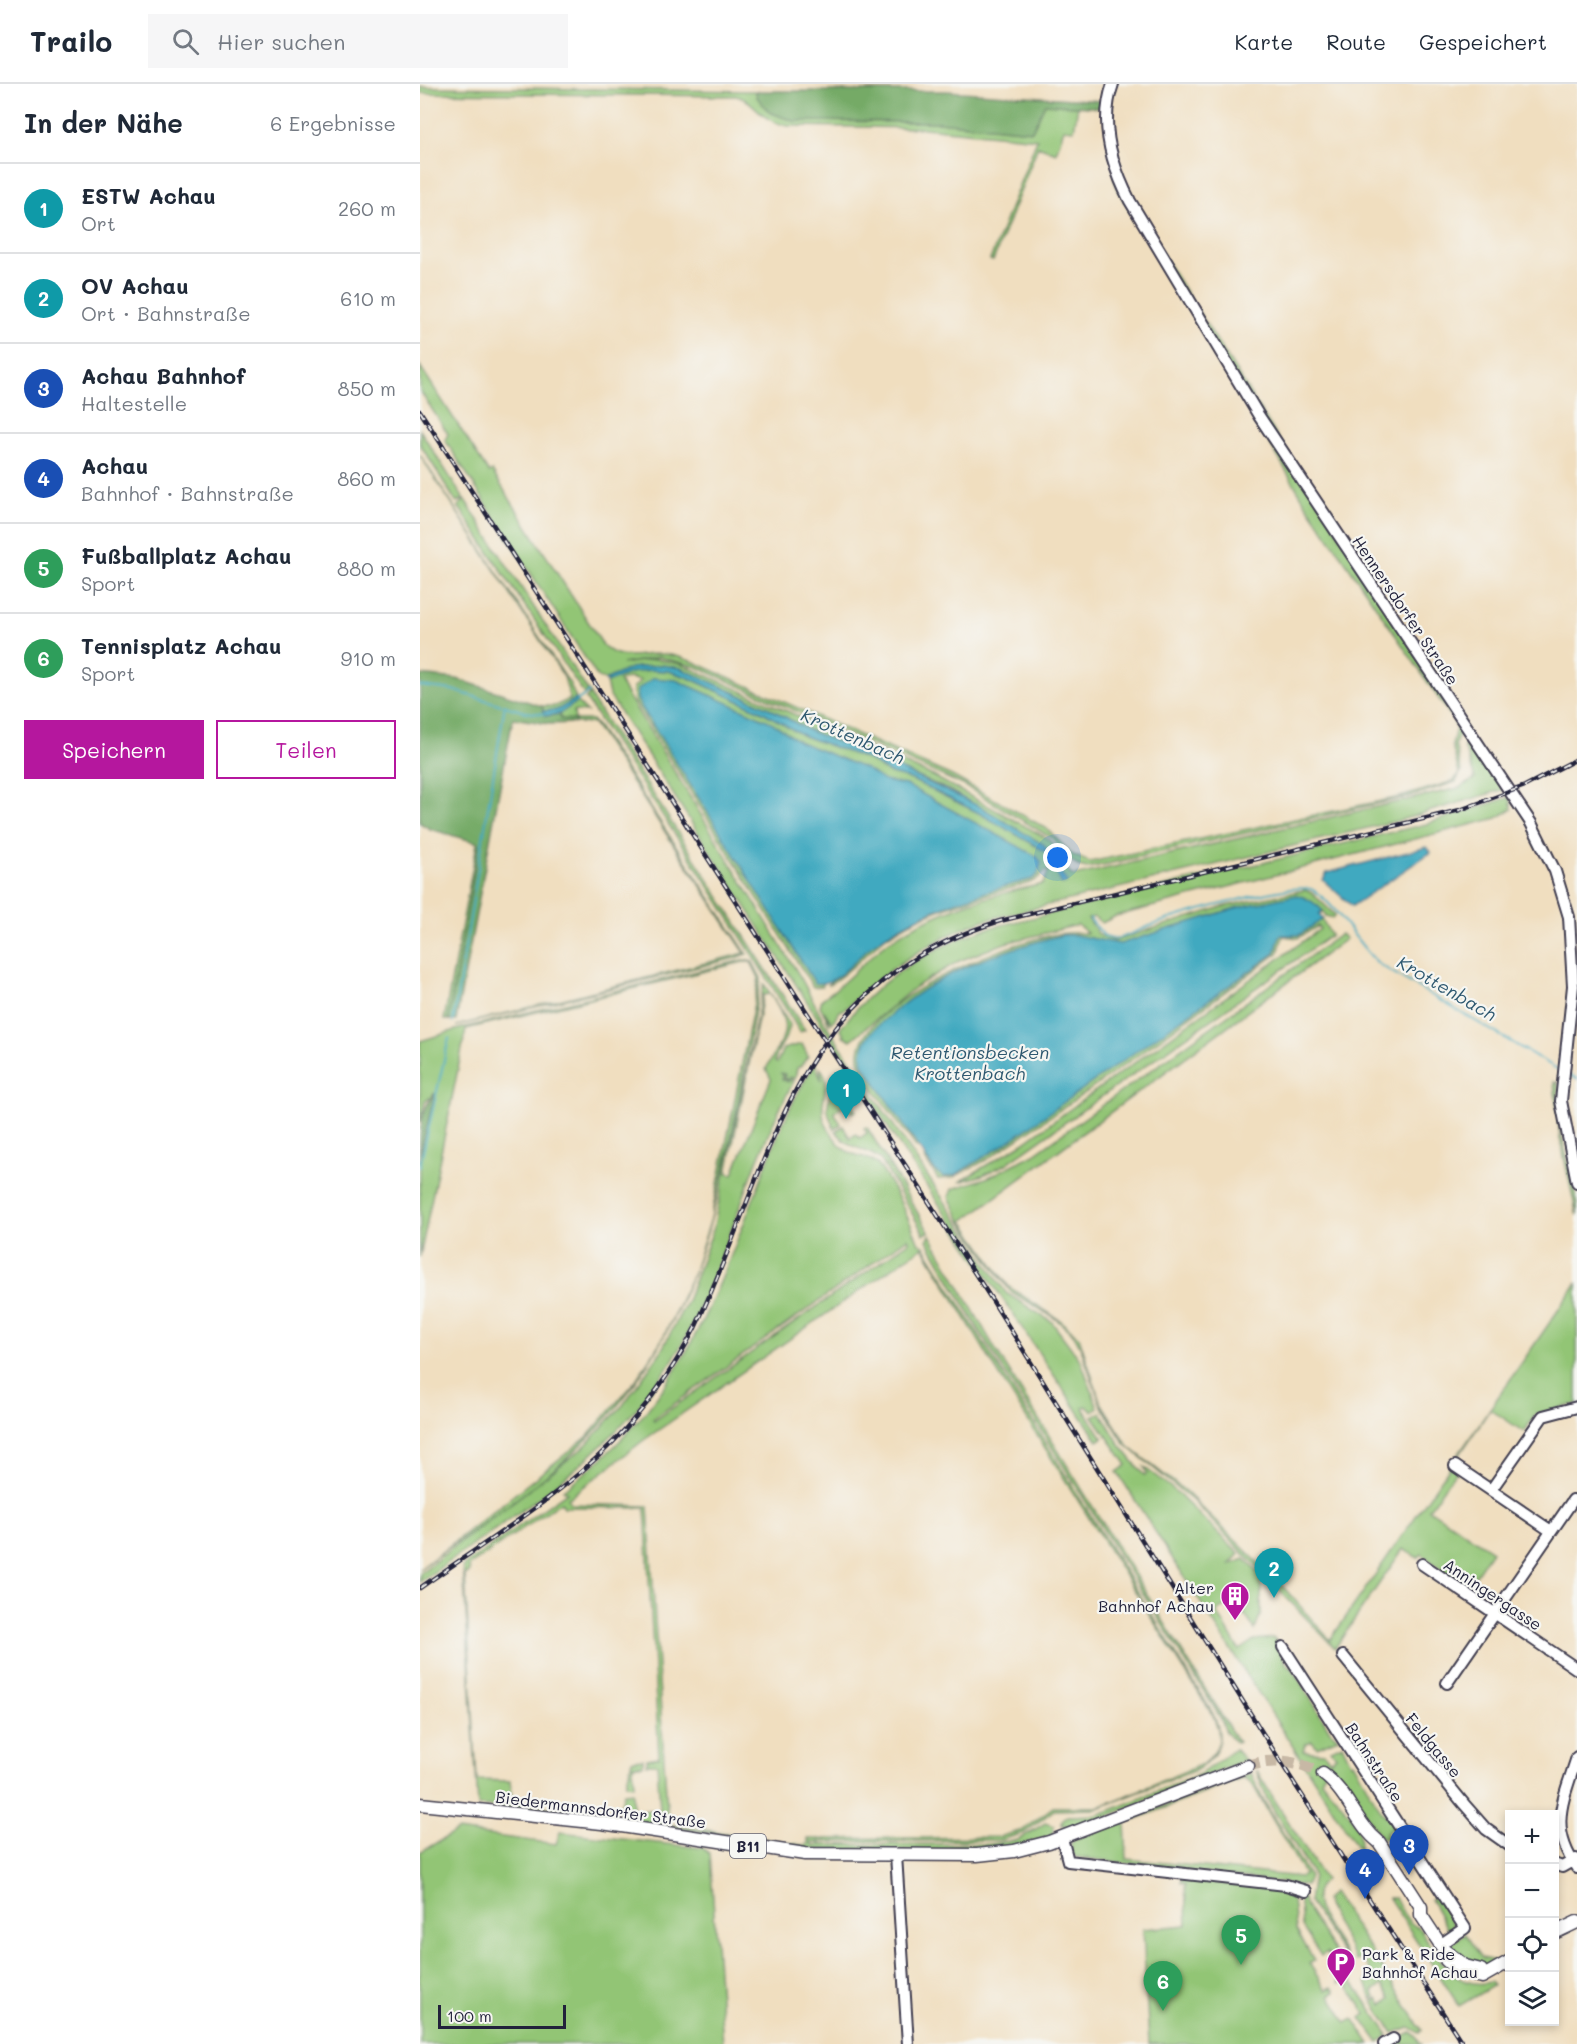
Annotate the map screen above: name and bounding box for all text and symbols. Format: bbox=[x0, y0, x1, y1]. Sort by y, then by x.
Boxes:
search box bbox=[148, 14, 568, 68]
text: Trailo bbox=[30, 23, 112, 59]
icon: search bbox=[169, 25, 202, 58]
text: Hier suchen bbox=[217, 27, 345, 56]
text: Karte bbox=[1235, 28, 1293, 55]
text: Route bbox=[1326, 28, 1386, 55]
text: Gespeichert bbox=[1419, 28, 1547, 55]
text: In der Nähe bbox=[24, 106, 183, 140]
text: 6 Ergebnisse bbox=[270, 110, 396, 136]
text: ESTW Achau bbox=[81, 181, 216, 210]
text: 1 bbox=[39, 195, 48, 221]
text: 260 m bbox=[338, 195, 396, 221]
text: Ort bbox=[81, 210, 116, 236]
text: OV Achau bbox=[81, 271, 189, 300]
text: 2 bbox=[38, 285, 49, 311]
text: 610 m bbox=[340, 285, 396, 311]
text: Ort · Bahnstraße bbox=[81, 300, 251, 326]
text: Achau Bahnhof bbox=[81, 361, 246, 390]
text: 3 bbox=[38, 375, 50, 401]
text: 850 m bbox=[338, 375, 396, 401]
text: Haltestelle bbox=[81, 390, 187, 416]
text: Achau bbox=[81, 451, 148, 480]
text: 4 bbox=[37, 465, 50, 491]
text: 860 m bbox=[337, 465, 396, 491]
text: Bahnhof · Bahnstraße bbox=[81, 480, 294, 506]
street label: Hennersdorfer Straße bbox=[1348, 531, 1464, 689]
text: Fußballplatz Achau bbox=[81, 541, 292, 570]
text: 5 bbox=[38, 555, 49, 581]
text: 880 m bbox=[337, 555, 396, 581]
text: Sport bbox=[81, 570, 135, 596]
text: Tennisplatz Achau bbox=[81, 631, 282, 660]
text: 6 bbox=[37, 645, 50, 671]
text: 910 m bbox=[341, 645, 396, 671]
text: Sport bbox=[81, 660, 135, 686]
water label: Krottenbach bbox=[797, 702, 909, 770]
button: Speichern bbox=[24, 720, 204, 779]
button: Teilen bbox=[216, 720, 396, 779]
your location bbox=[1043, 843, 1072, 872]
water label: Krottenbach bbox=[1393, 950, 1501, 1026]
water label: Retentionsbecken Krottenbach bbox=[891, 1040, 1049, 1085]
pin: 1 bbox=[826, 1070, 866, 1119]
pin: 2 bbox=[1254, 1548, 1294, 1598]
street label: Anningergasse bbox=[1440, 1553, 1546, 1635]
place label: Alter Bahnhof Achau bbox=[1098, 1577, 1214, 1616]
building icon: Alter Bahnhof Achau bbox=[1219, 1580, 1251, 1622]
street label: Feldgasse bbox=[1401, 1708, 1467, 1782]
street label: Bahnstraße bbox=[1342, 1718, 1408, 1806]
street label: Biedermannsdorfer Straße bbox=[494, 1786, 708, 1832]
map controls bbox=[1505, 1810, 1559, 2026]
button: + bbox=[1505, 1810, 1559, 1864]
pin: 3 bbox=[1390, 1826, 1428, 1875]
road number: B11 bbox=[730, 1834, 766, 1858]
pin: 4 bbox=[1346, 1850, 1384, 1899]
button: − bbox=[1505, 1864, 1559, 1918]
pin: 5 bbox=[1222, 1916, 1260, 1965]
button: locate bbox=[1505, 1918, 1559, 1972]
place label: Park & Ride Bahnhof Achau bbox=[1362, 1943, 1478, 1982]
parking icon: Park & Ride Bahnhof Achau bbox=[1325, 1946, 1357, 1988]
pin: 6 bbox=[1144, 1962, 1182, 2011]
button: layers bbox=[1505, 1972, 1559, 2026]
scale bar bbox=[438, 2002, 566, 2030]
text: 100 m bbox=[447, 2005, 492, 2026]

